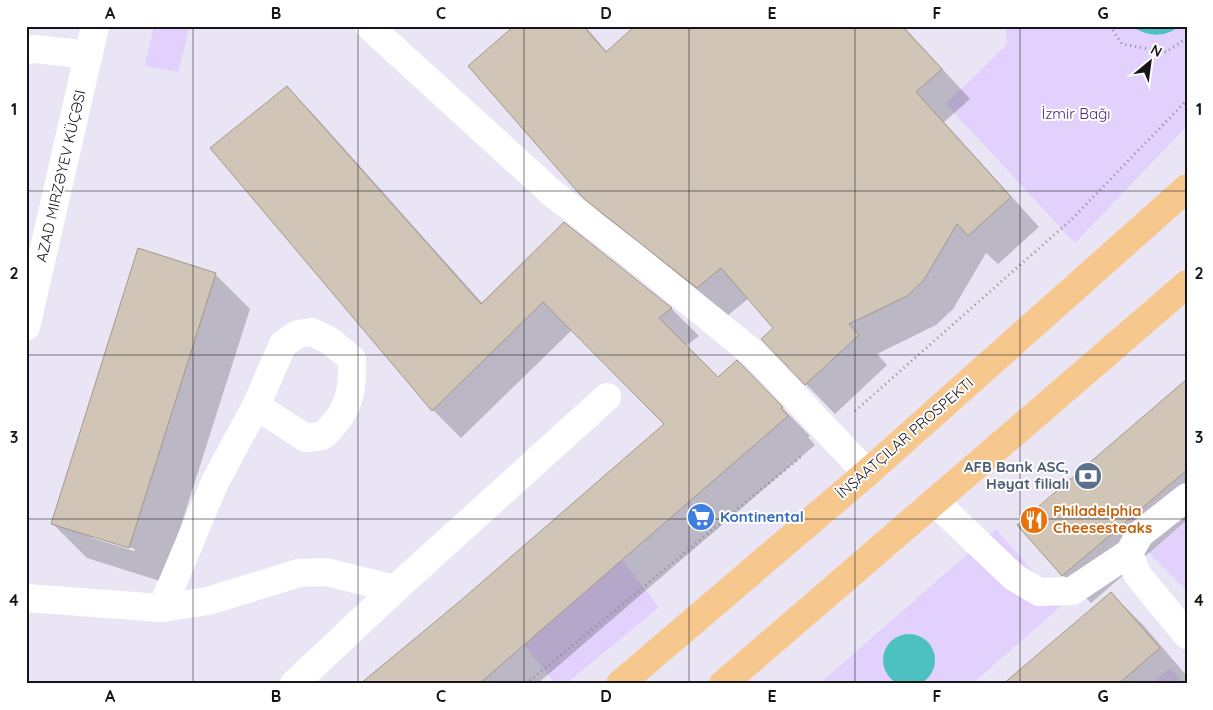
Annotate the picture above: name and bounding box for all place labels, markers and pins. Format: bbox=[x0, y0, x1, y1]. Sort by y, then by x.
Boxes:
place label: AFB Bank ASC, Həyat filialı bbox=[964, 457, 1069, 493]
bank icon: AFB Bank ASC, Həyat filialı bbox=[1073, 461, 1103, 491]
place label: Philadelphia Cheesesteaks bbox=[1053, 501, 1152, 537]
supermarket icon: Kontinental bbox=[686, 502, 716, 532]
restaurant icon: Philadelphia Cheesesteaks bbox=[1019, 505, 1049, 535]
place label: Kontinental bbox=[720, 507, 804, 526]

